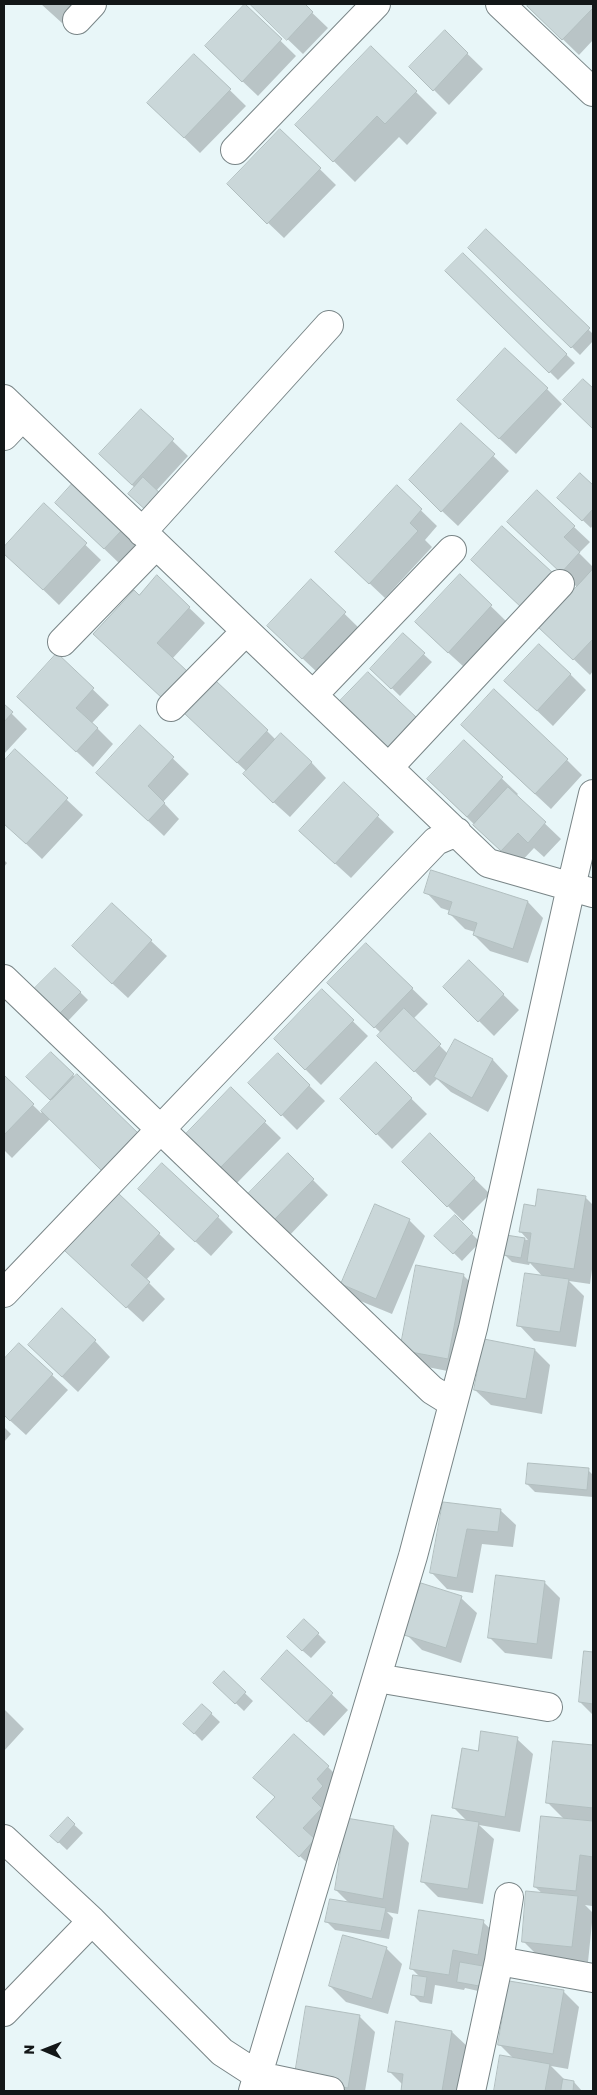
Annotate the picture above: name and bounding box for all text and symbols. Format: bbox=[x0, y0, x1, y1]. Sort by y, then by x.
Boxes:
north arrow bbox=[20, 2025, 70, 2075]
text: N bbox=[21, 2045, 38, 2055]

